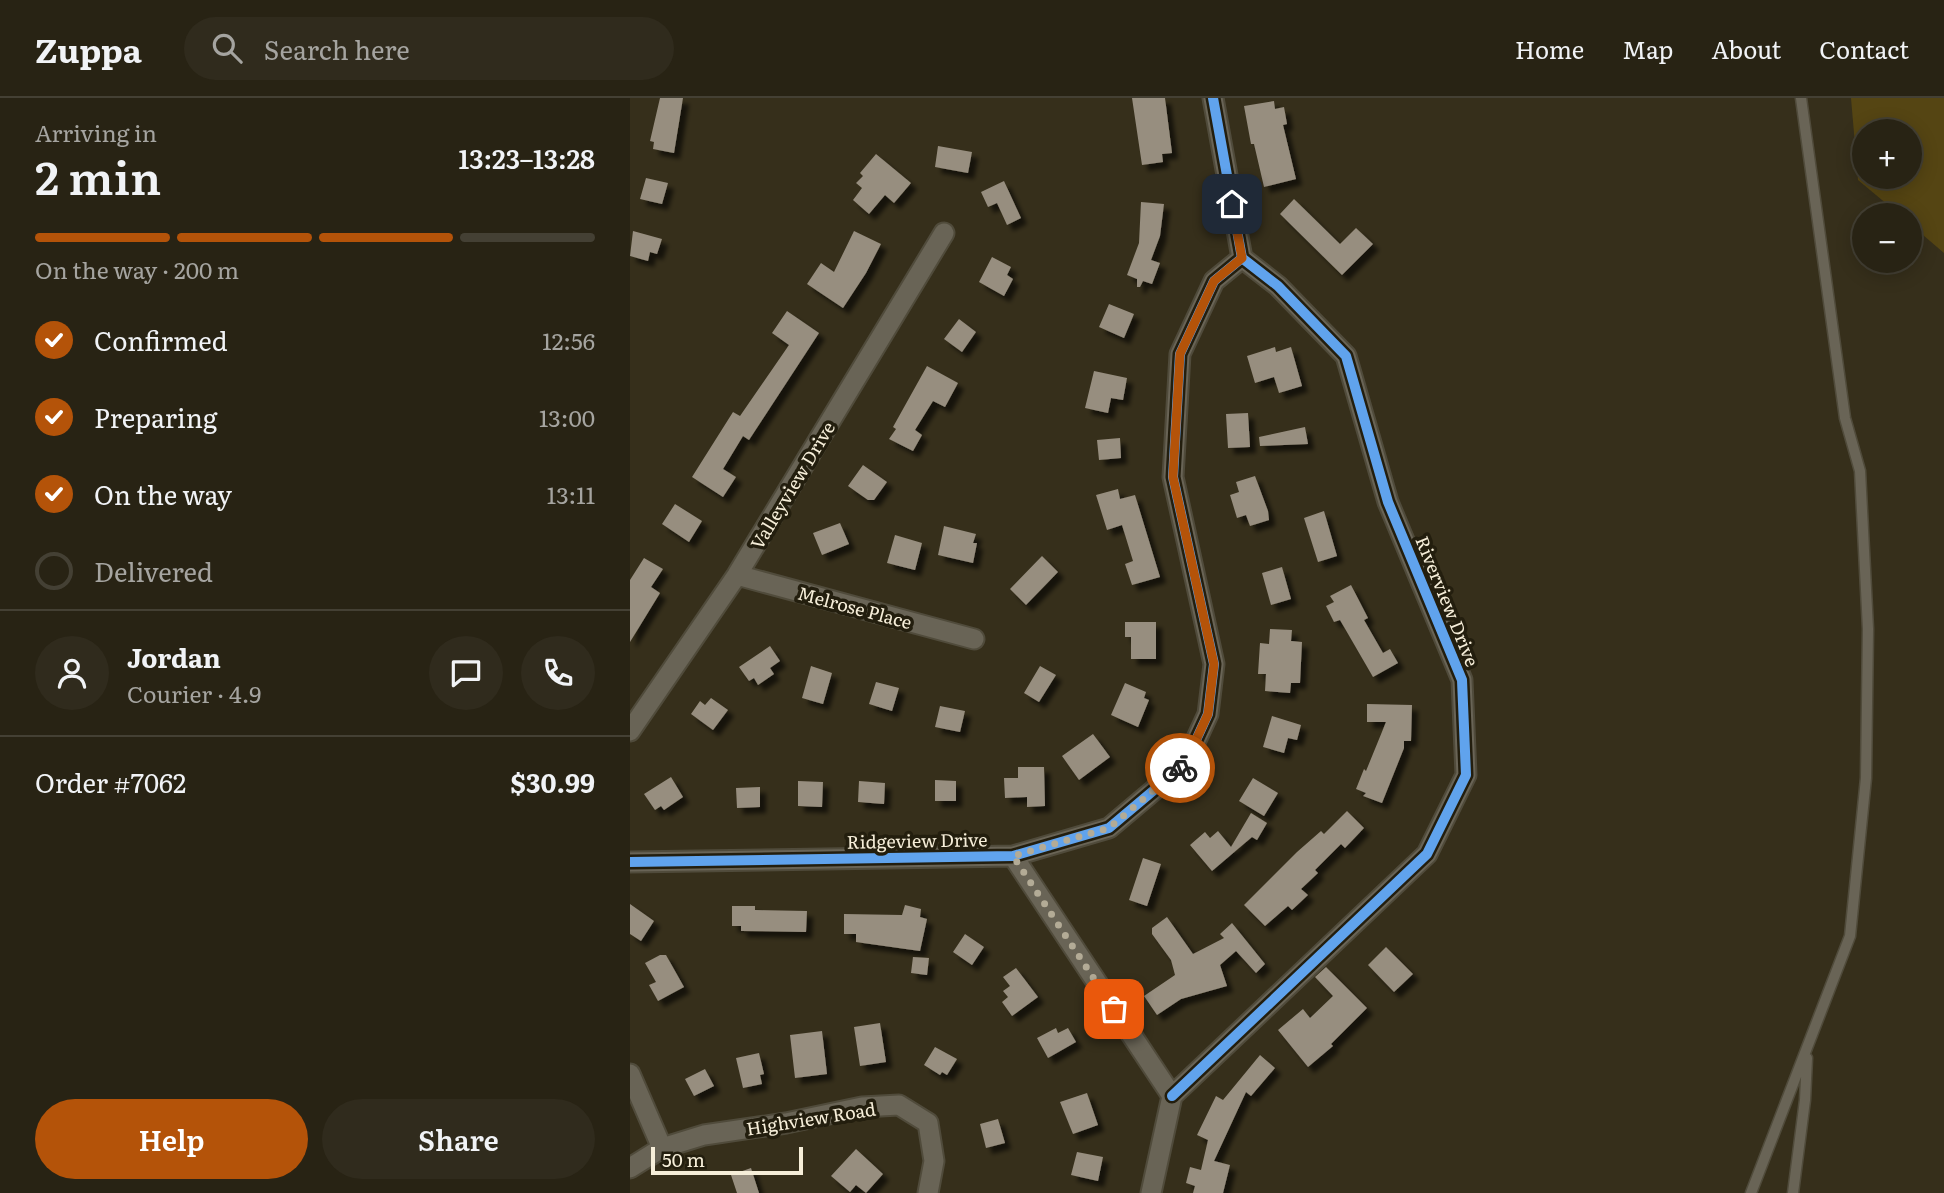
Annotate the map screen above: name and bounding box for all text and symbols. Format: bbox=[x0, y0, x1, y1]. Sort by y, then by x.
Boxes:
search box bbox=[184, 17, 674, 80]
text: Zuppa bbox=[35, 24, 142, 73]
icon: search bbox=[208, 29, 246, 67]
text: Search here bbox=[264, 29, 410, 68]
text: Home bbox=[1515, 31, 1584, 66]
text: Map bbox=[1622, 31, 1673, 66]
text: About bbox=[1711, 31, 1781, 66]
text: Contact bbox=[1819, 31, 1909, 66]
text: Arriving in bbox=[35, 115, 157, 149]
map controls bbox=[1852, 119, 1922, 273]
button: + bbox=[1852, 119, 1922, 189]
text: 13:23–13:28 bbox=[459, 138, 595, 177]
text: 2 min bbox=[35, 141, 161, 209]
pin bbox=[1202, 174, 1262, 234]
icon: home bbox=[1213, 185, 1251, 223]
button: − bbox=[1852, 203, 1922, 273]
text: On the way · 200 m bbox=[35, 252, 239, 286]
text: Confirmed bbox=[94, 320, 228, 359]
icon: check bbox=[35, 321, 73, 359]
text: 12:56 bbox=[542, 323, 595, 357]
text: Preparing bbox=[94, 397, 217, 436]
icon: check bbox=[35, 398, 73, 436]
text: 13:00 bbox=[539, 400, 595, 434]
street label: Valleyview Drive bbox=[743, 416, 841, 554]
text: On the way bbox=[94, 474, 232, 513]
icon: check bbox=[35, 475, 73, 513]
text: 13:11 bbox=[547, 477, 595, 511]
street label: Riverview Drive bbox=[1410, 532, 1486, 670]
text: Delivered bbox=[94, 551, 213, 590]
street label: Melrose Place bbox=[795, 579, 915, 635]
button: person bbox=[35, 636, 109, 710]
button: chat bbox=[429, 636, 503, 710]
button: phone bbox=[521, 636, 595, 710]
text: Jordan bbox=[127, 637, 221, 676]
text: Courier · 4.9 bbox=[127, 676, 261, 710]
courier bbox=[1145, 733, 1215, 803]
icon: bike bbox=[1161, 749, 1199, 787]
text: Order #7062 bbox=[35, 762, 186, 801]
text: $30.99 bbox=[510, 762, 595, 801]
street label: Ridgeview Drive bbox=[846, 825, 988, 855]
pin bbox=[1084, 979, 1144, 1039]
icon: bag bbox=[1095, 990, 1133, 1028]
street label: Highview Road bbox=[744, 1094, 878, 1142]
button: Help bbox=[35, 1099, 308, 1179]
button: Share bbox=[322, 1099, 595, 1179]
scale bar bbox=[651, 1144, 803, 1176]
text: 50 m bbox=[662, 1145, 705, 1173]

